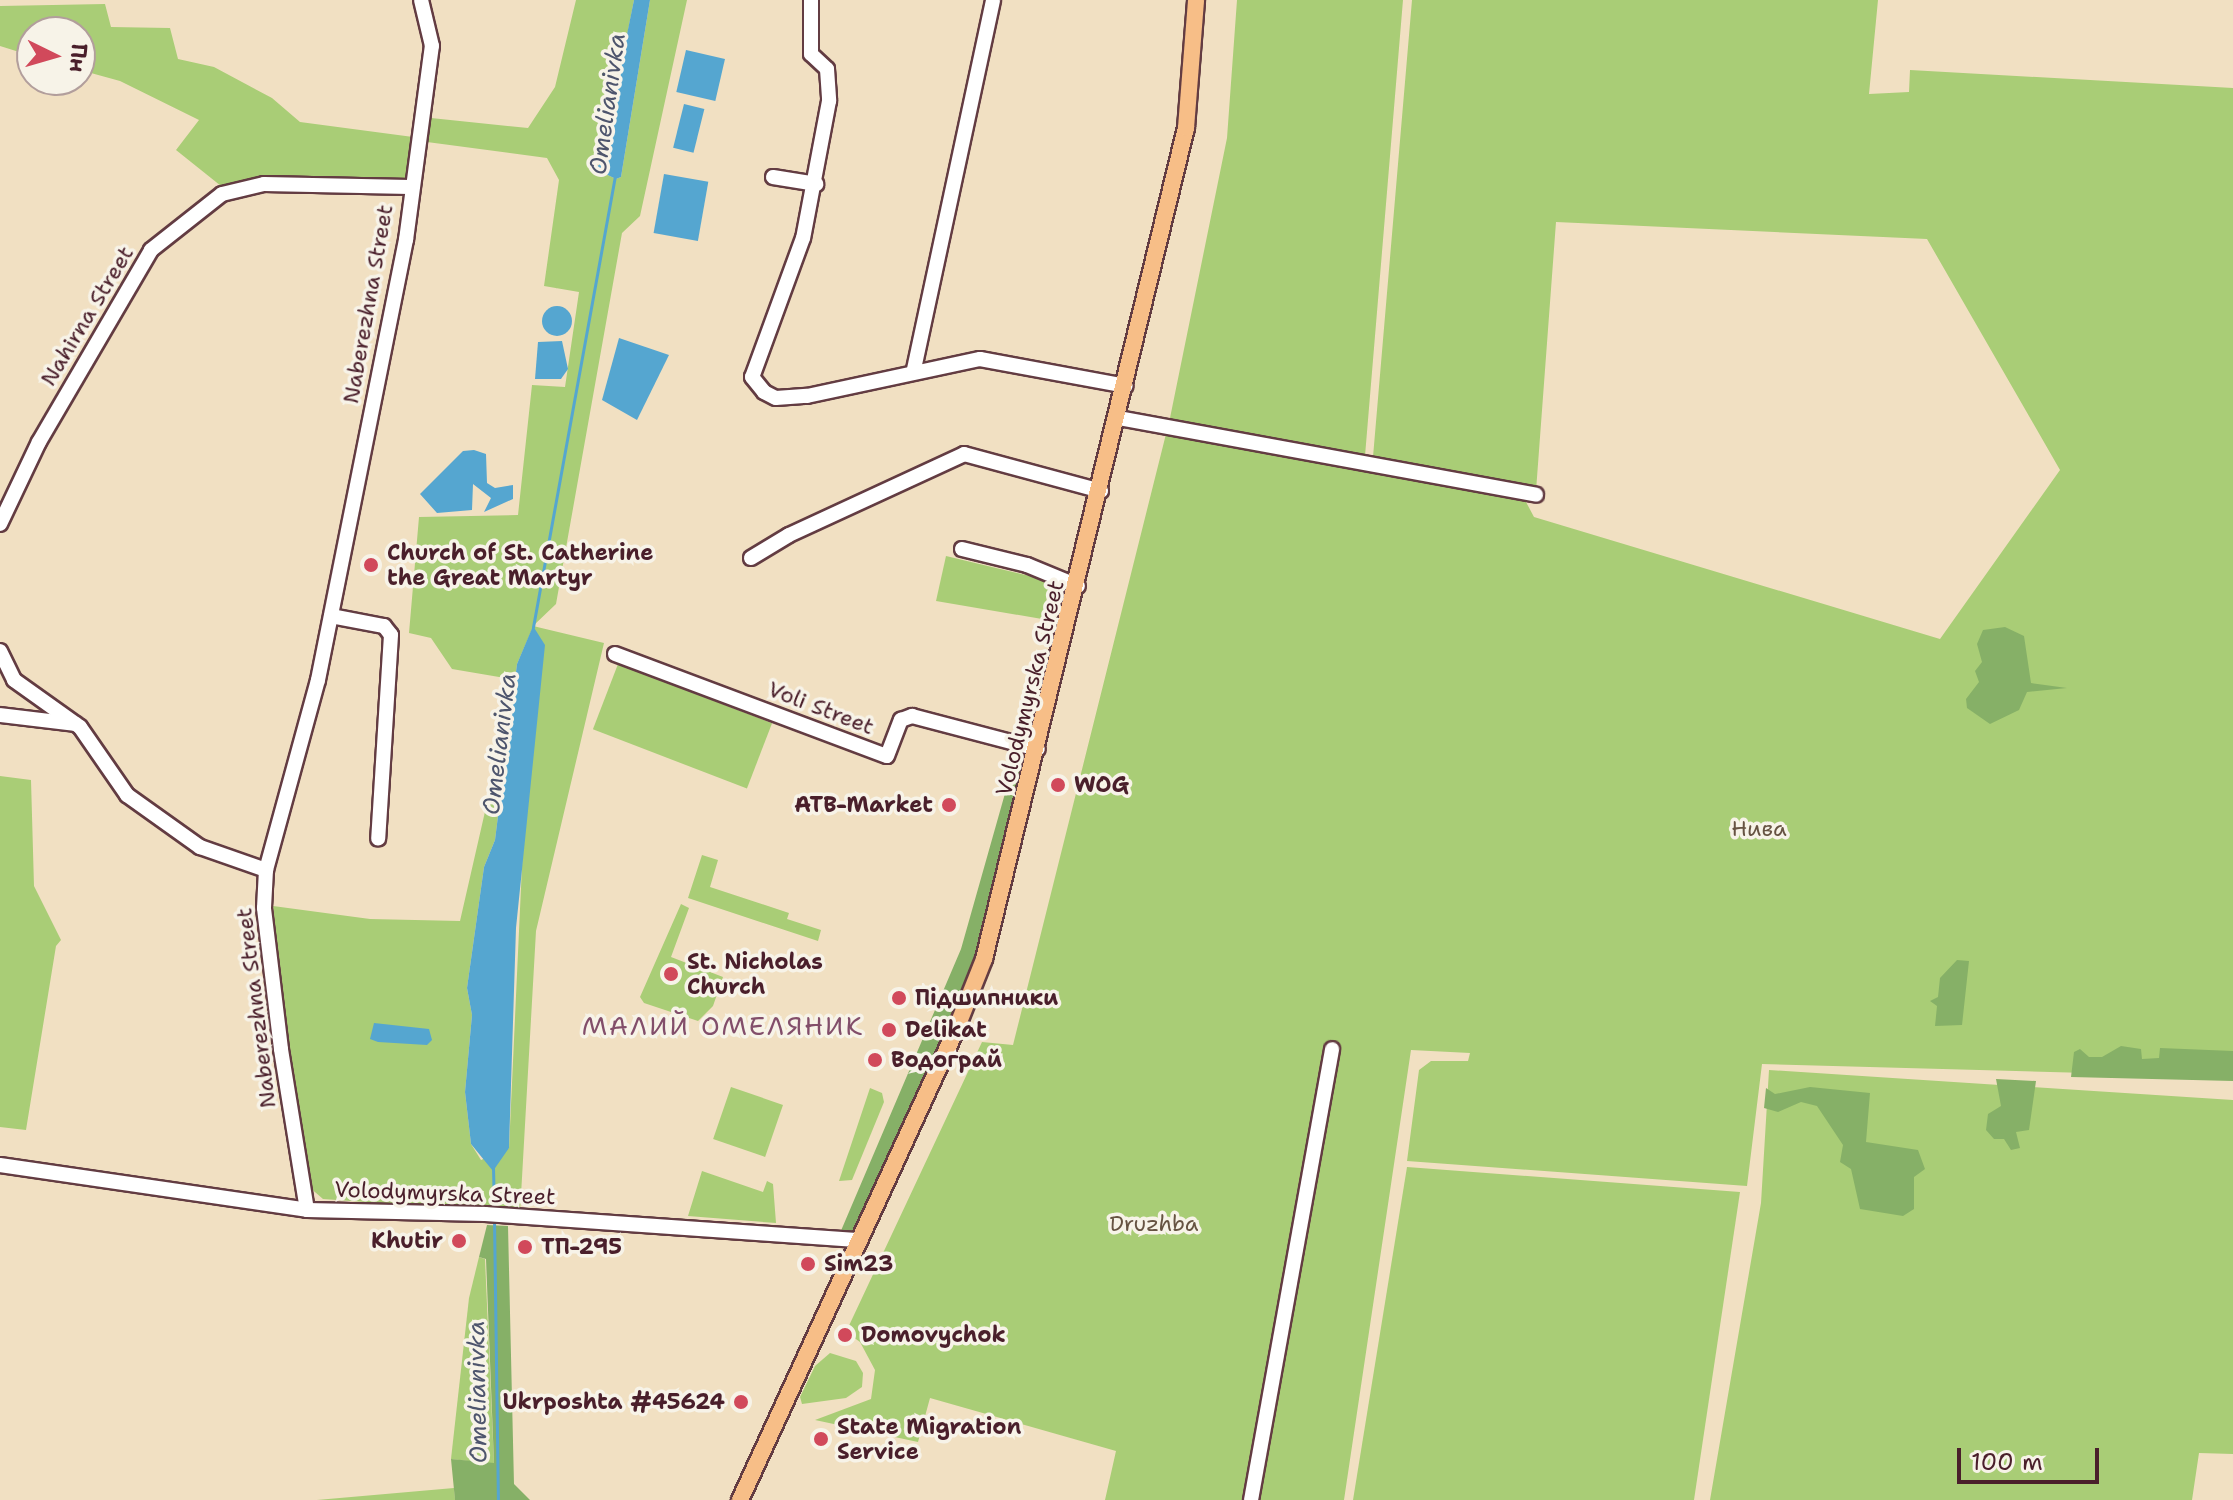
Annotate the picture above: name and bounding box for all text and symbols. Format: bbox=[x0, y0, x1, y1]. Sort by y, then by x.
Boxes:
north arrow bbox=[16, 16, 96, 96]
water label: Omelianivka bbox=[584, 31, 632, 177]
text: Пн bbox=[63, 42, 94, 74]
street label: Naberezhna Street bbox=[337, 202, 399, 406]
street label: Nahirna Street bbox=[35, 241, 139, 391]
place label: Church of St. Catherine the Great Martyr bbox=[387, 539, 653, 590]
marker: Church of St. Catherine the Great Martyr bbox=[362, 556, 380, 574]
street label: Volodymyrska Street bbox=[990, 577, 1070, 799]
water label: Omelianivka bbox=[477, 671, 523, 817]
street label: Voli Street bbox=[764, 676, 878, 740]
place label: WOG bbox=[1074, 772, 1129, 798]
marker: WOG bbox=[1049, 776, 1067, 794]
place label: ATB-Market bbox=[794, 792, 933, 818]
marker: ATB-Market bbox=[940, 796, 958, 814]
park label: Нива bbox=[1731, 816, 1787, 842]
street label: Naberezhna Street bbox=[231, 906, 281, 1110]
place label: St. Nicholas Church bbox=[687, 948, 823, 1000]
marker: St. Nicholas Church bbox=[662, 965, 680, 983]
place label: Підшипники bbox=[915, 985, 1058, 1011]
marker: Підшипники bbox=[890, 989, 908, 1007]
district label: МАЛИЙ ОМЕЛЯНИК bbox=[582, 1010, 864, 1042]
place label: Delikat bbox=[905, 1017, 987, 1043]
marker: Delikat bbox=[880, 1021, 898, 1039]
place label: Водограй bbox=[891, 1047, 1002, 1073]
marker: Водограй bbox=[866, 1051, 884, 1069]
street label: Volodymyrska Street bbox=[334, 1176, 556, 1210]
park label: Druzhba bbox=[1109, 1211, 1199, 1237]
place label: Khutir bbox=[371, 1228, 443, 1254]
marker: Khutir bbox=[450, 1232, 468, 1250]
place label: ТП-295 bbox=[541, 1234, 622, 1260]
marker: ТП-295 bbox=[516, 1238, 534, 1256]
place label: Sim23 bbox=[824, 1251, 894, 1277]
marker: Sim23 bbox=[799, 1255, 817, 1273]
water label: Omelianivka bbox=[462, 1320, 494, 1464]
place label: Domovychok bbox=[861, 1322, 1006, 1348]
marker: Domovychok bbox=[836, 1326, 854, 1344]
place label: Ukrposhta #45624 bbox=[503, 1389, 725, 1415]
marker: Ukrposhta #45624 bbox=[732, 1393, 750, 1411]
place label: State Migration Service bbox=[837, 1413, 1021, 1464]
marker: State Migration Service bbox=[812, 1430, 830, 1448]
scale bar bbox=[1961, 1432, 2103, 1482]
text: 100 m bbox=[1971, 1446, 2043, 1478]

